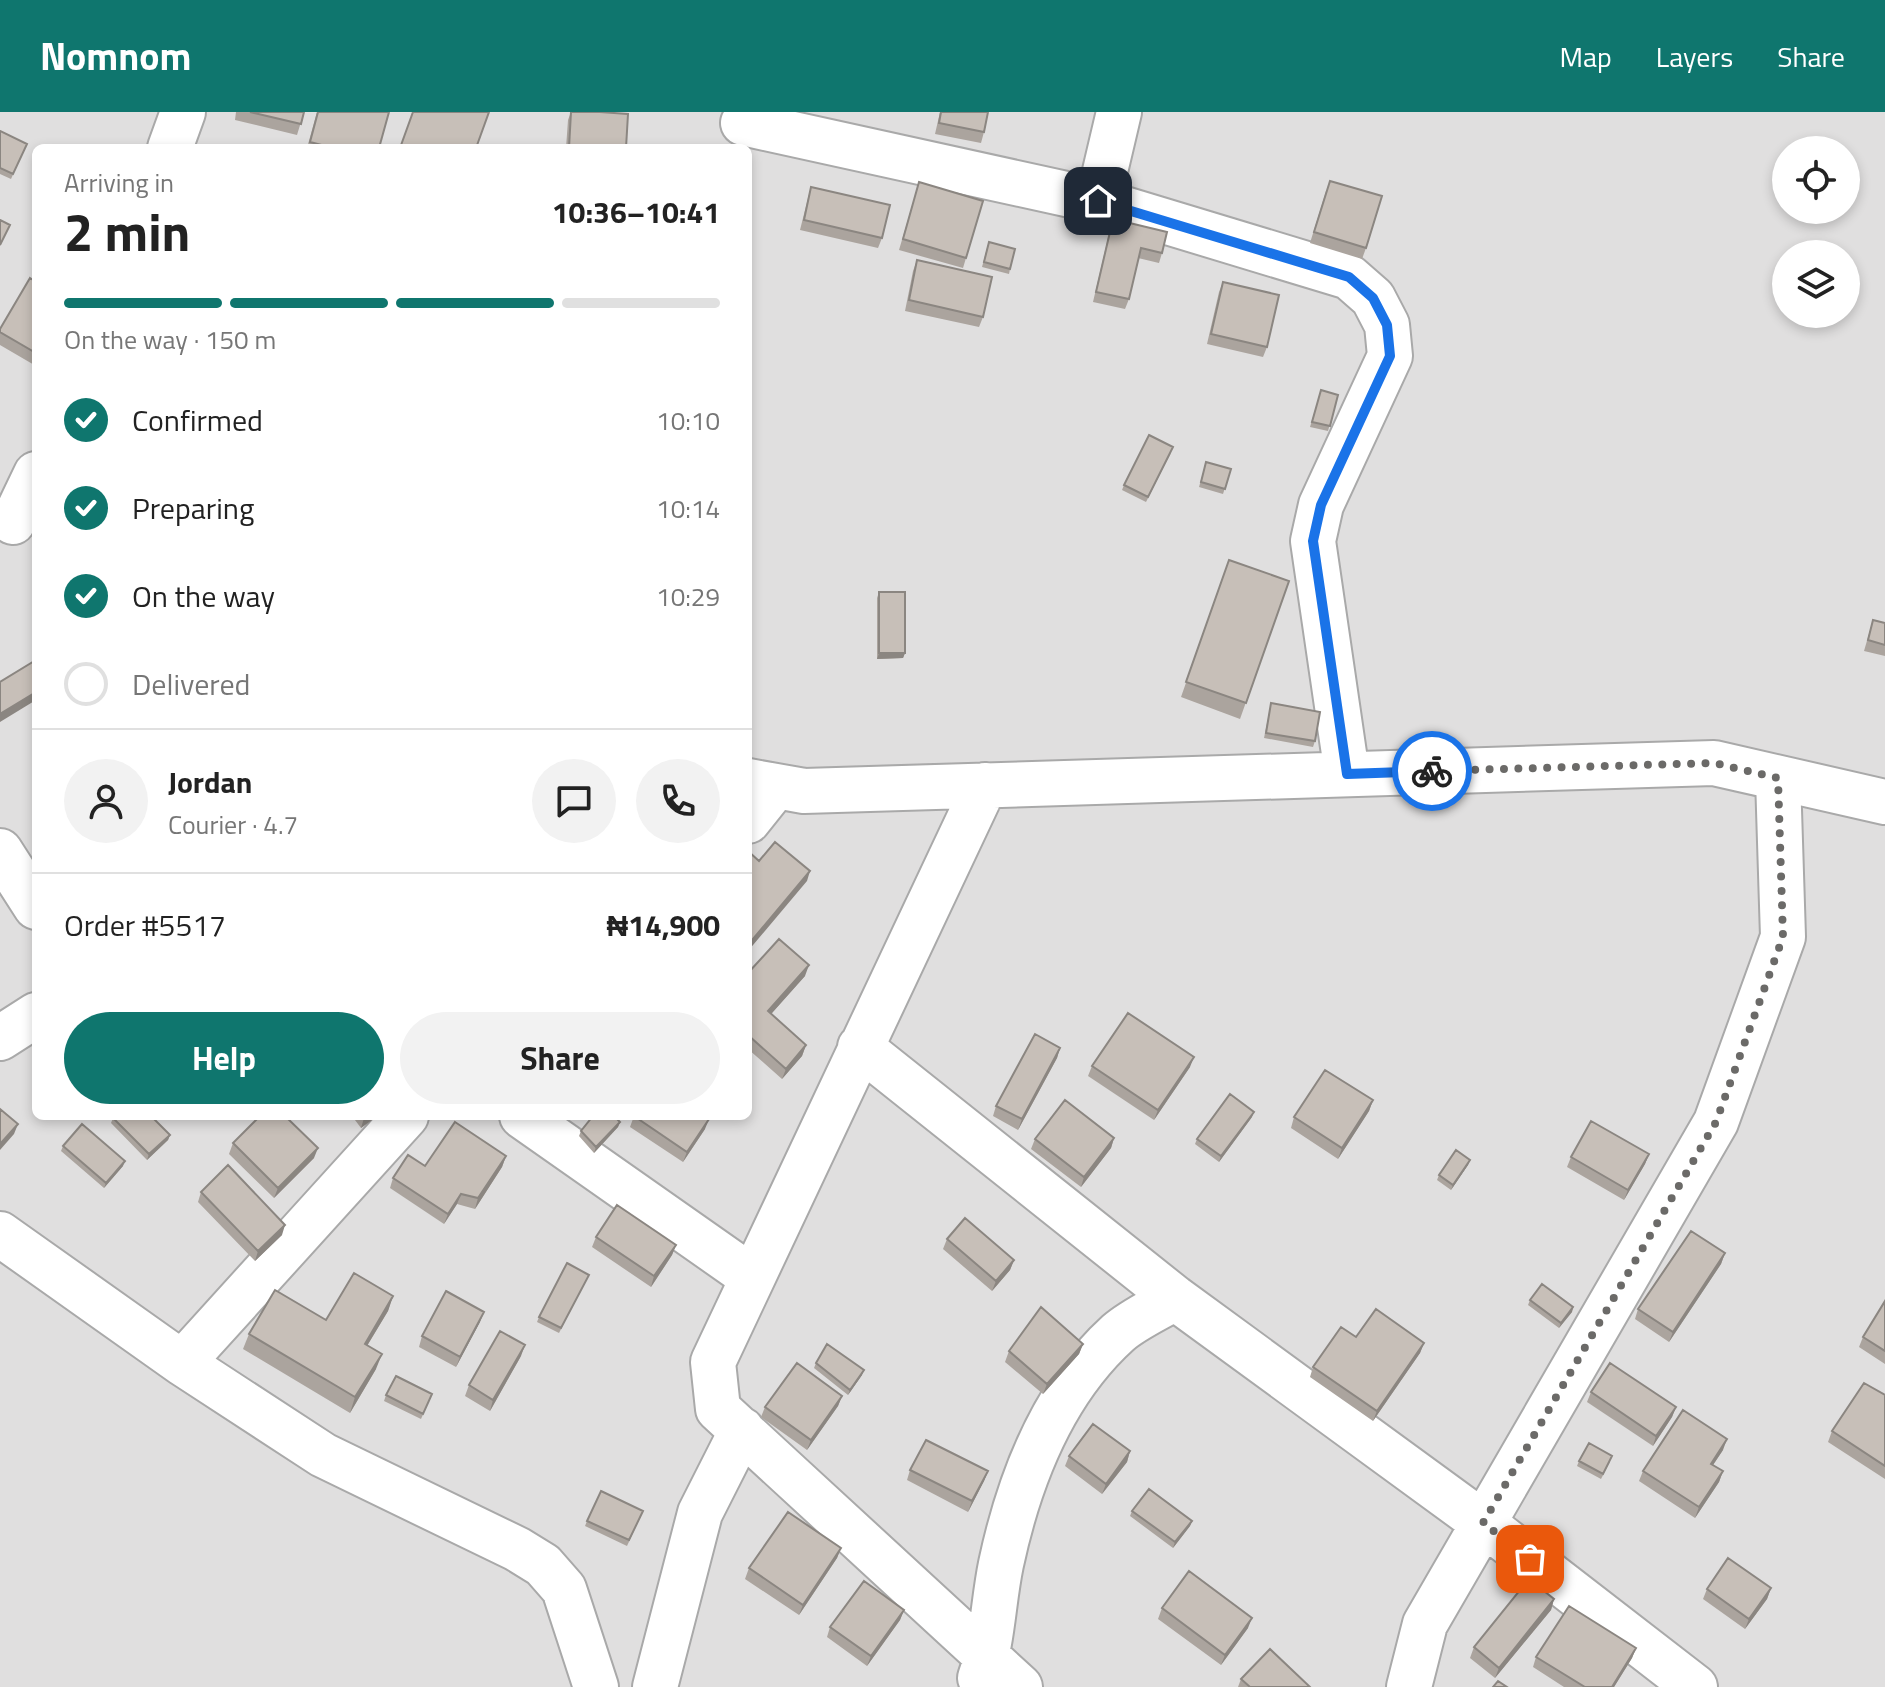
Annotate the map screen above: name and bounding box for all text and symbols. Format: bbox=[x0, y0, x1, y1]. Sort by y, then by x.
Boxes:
text: Nomnom bbox=[40, 27, 191, 85]
text: Map bbox=[1559, 35, 1612, 78]
text: Layers bbox=[1656, 35, 1733, 78]
text: Share bbox=[1777, 35, 1845, 78]
map controls bbox=[1772, 136, 1860, 328]
button: locate bbox=[1772, 136, 1860, 224]
text: Arriving in bbox=[64, 163, 174, 202]
pin bbox=[1064, 167, 1132, 235]
icon: home bbox=[1076, 179, 1120, 223]
text: 10:36–10:41 bbox=[552, 189, 720, 235]
text: 2 min bbox=[64, 192, 190, 271]
button: layers bbox=[1772, 240, 1860, 328]
text: On the way · 150 m bbox=[64, 320, 276, 359]
text: Confirmed bbox=[132, 397, 263, 443]
icon: check bbox=[64, 398, 108, 442]
text: 10:10 bbox=[656, 401, 720, 440]
text: Preparing bbox=[132, 485, 254, 531]
icon: check bbox=[64, 486, 108, 530]
text: 10:14 bbox=[656, 489, 720, 528]
text: On the way bbox=[132, 573, 275, 619]
icon: check bbox=[64, 574, 108, 618]
text: 10:29 bbox=[656, 577, 720, 616]
text: Delivered bbox=[132, 661, 250, 707]
courier bbox=[1392, 731, 1472, 811]
icon: bike bbox=[1410, 749, 1454, 793]
button: person bbox=[64, 759, 148, 843]
text: Jordan bbox=[168, 759, 252, 805]
button: chat bbox=[532, 759, 616, 843]
button: phone bbox=[636, 759, 720, 843]
text: Courier · 4.7 bbox=[168, 805, 298, 844]
text: Order #5517 bbox=[64, 902, 226, 948]
text: ₦14,900 bbox=[606, 902, 720, 948]
button: Help bbox=[64, 1012, 384, 1104]
button: Share bbox=[400, 1012, 720, 1104]
pin bbox=[1496, 1525, 1564, 1593]
icon: bag bbox=[1508, 1537, 1552, 1581]

